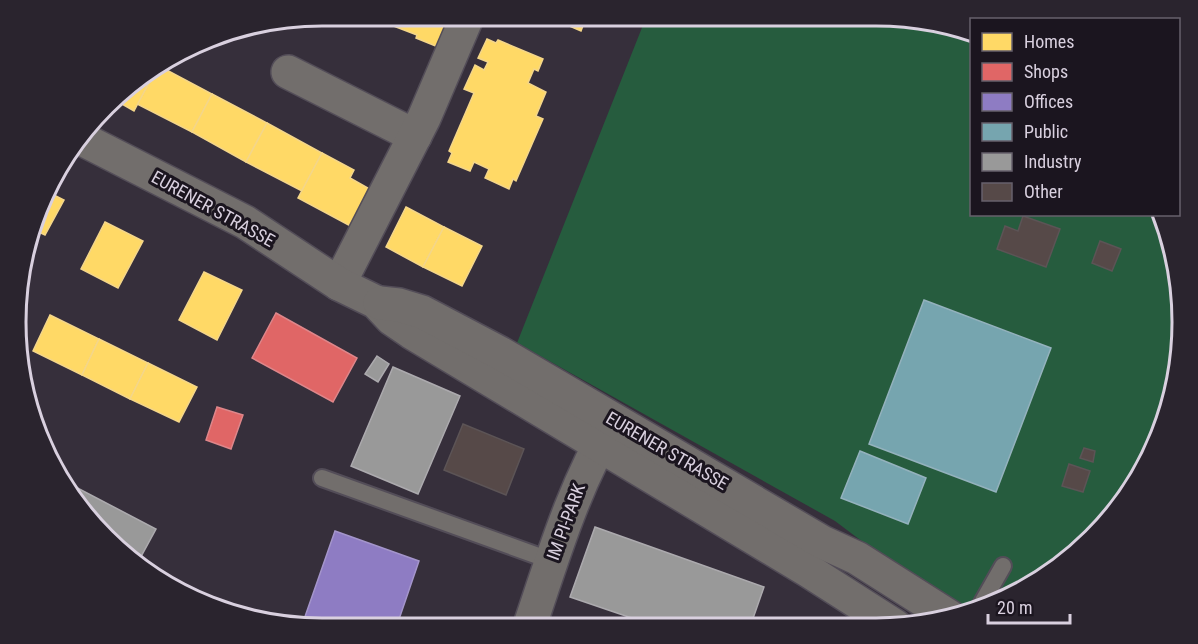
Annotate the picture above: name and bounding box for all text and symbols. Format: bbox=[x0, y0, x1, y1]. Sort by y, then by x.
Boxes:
legend bbox=[970, 18, 1180, 216]
text: Homes bbox=[1024, 31, 1074, 52]
text: Shops bbox=[1024, 61, 1068, 82]
text: Offices bbox=[1024, 91, 1073, 112]
text: Public bbox=[1024, 121, 1068, 142]
text: Industry bbox=[1024, 151, 1082, 172]
street label: EURENER STRASSE bbox=[148, 166, 279, 251]
text: Other bbox=[1024, 181, 1063, 202]
street label: EURENER STRASSE bbox=[602, 407, 732, 494]
street label: IM PI-PARK bbox=[542, 481, 589, 563]
scale bar bbox=[988, 587, 1070, 625]
text: 20 m bbox=[997, 597, 1032, 618]

